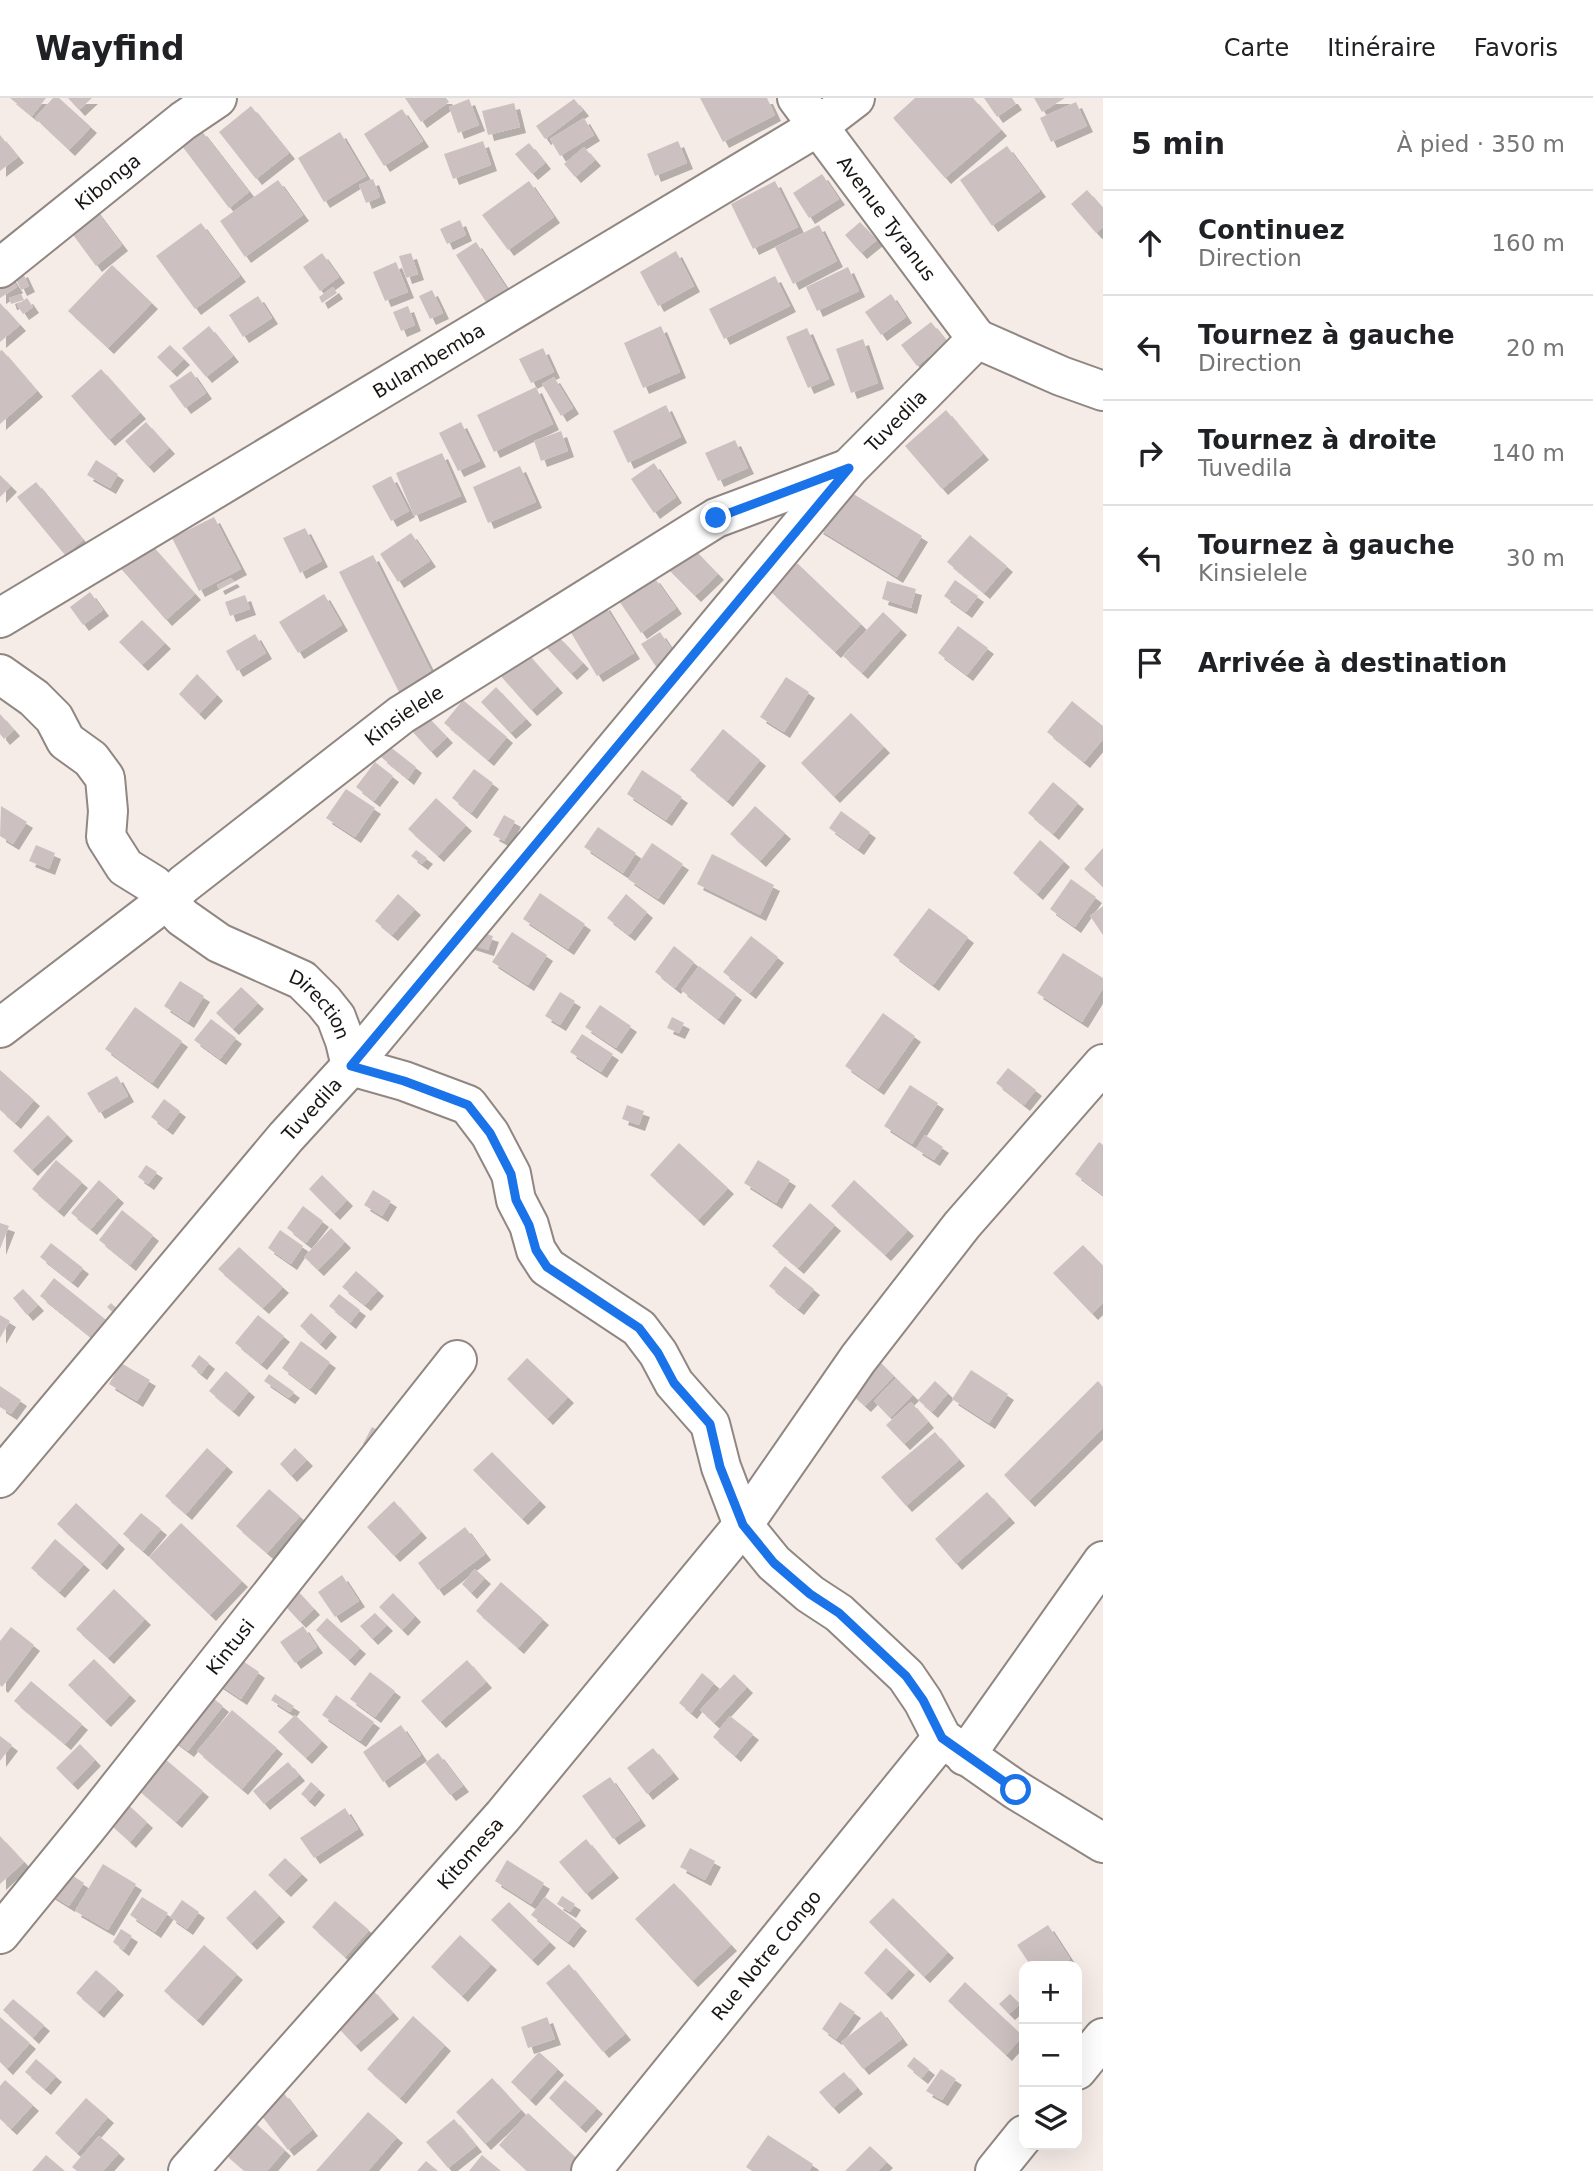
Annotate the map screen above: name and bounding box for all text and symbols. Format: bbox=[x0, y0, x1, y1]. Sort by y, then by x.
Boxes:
text: Wayfind bbox=[35, 29, 185, 68]
text: Carte bbox=[1224, 34, 1289, 62]
text: Itinéraire bbox=[1327, 34, 1436, 62]
text: Favoris bbox=[1474, 34, 1558, 62]
text: 5 min bbox=[1131, 126, 1225, 161]
text: À pied · 350 m bbox=[1397, 131, 1565, 157]
street label: Kibonga bbox=[71, 149, 145, 214]
street label: Avenue Tyranus bbox=[833, 151, 940, 285]
text: Continuez bbox=[1198, 215, 1345, 245]
icon: ahead bbox=[1131, 224, 1169, 262]
text: 160 m bbox=[1491, 230, 1565, 256]
text: Direction bbox=[1198, 245, 1302, 271]
street label: Bulambemba bbox=[369, 318, 488, 402]
text: Tournez à gauche bbox=[1198, 320, 1455, 350]
icon: left bbox=[1131, 329, 1169, 367]
text: 20 m bbox=[1506, 335, 1565, 361]
text: Direction bbox=[1198, 350, 1302, 376]
street label: Tuvedila bbox=[860, 385, 931, 457]
text: Tournez à droite bbox=[1198, 425, 1437, 455]
icon: right bbox=[1131, 434, 1169, 472]
text: 140 m bbox=[1491, 440, 1565, 466]
text: Tuvedila bbox=[1198, 455, 1292, 481]
route end bbox=[700, 502, 731, 533]
text: Tournez à gauche bbox=[1198, 530, 1455, 560]
icon: left bbox=[1131, 539, 1169, 577]
text: 30 m bbox=[1506, 545, 1565, 571]
text: Kinsielele bbox=[1198, 560, 1308, 586]
icon: arrive bbox=[1131, 644, 1169, 682]
text: Arrivée à destination bbox=[1198, 648, 1507, 678]
street label: Kinsielele bbox=[360, 680, 447, 750]
street label: Direction bbox=[286, 965, 354, 1042]
street label: Tuvedila bbox=[276, 1073, 346, 1146]
street label: Kintusi bbox=[201, 1615, 259, 1679]
route start bbox=[1000, 1774, 1031, 1805]
street label: Kitomesa bbox=[432, 1813, 508, 1894]
street label: Rue Notre Congo bbox=[707, 1885, 825, 2025]
map controls bbox=[1019, 1961, 1082, 2150]
button: + bbox=[1019, 1961, 1082, 2024]
button: − bbox=[1019, 2024, 1082, 2087]
button: layers bbox=[1019, 2087, 1082, 2150]

